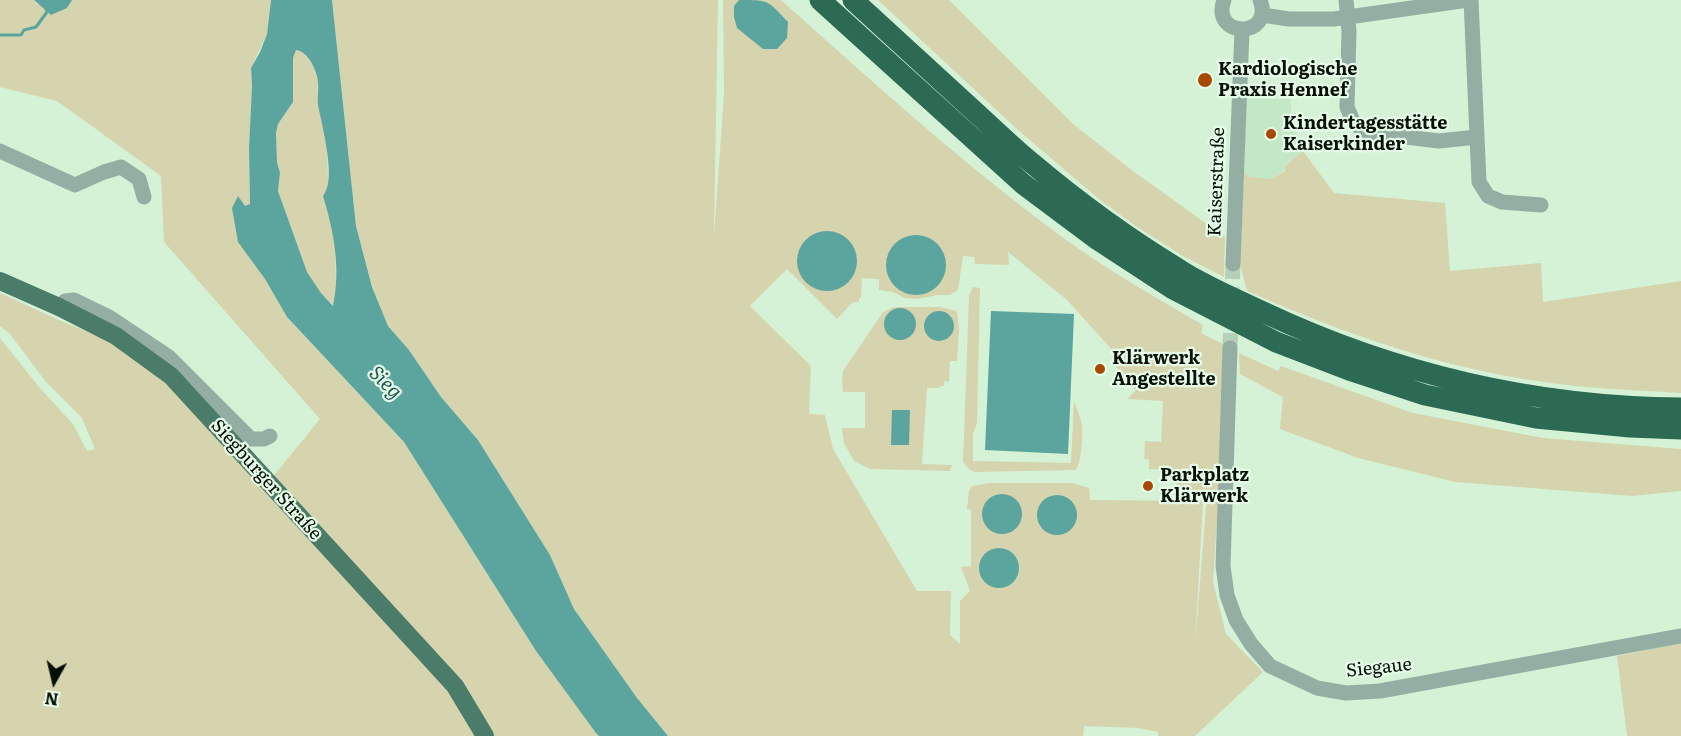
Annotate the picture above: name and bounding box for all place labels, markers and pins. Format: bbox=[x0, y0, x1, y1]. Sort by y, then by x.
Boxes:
place label: Kardiologische Praxis Hennef bbox=[1218, 59, 1357, 101]
marker: Kardiologische Praxis Hennef bbox=[1196, 71, 1214, 89]
place label: Kindertagesstätte Kaiserkinder bbox=[1283, 113, 1447, 156]
marker: Kindertagesstätte Kaiserkinder bbox=[1264, 127, 1278, 141]
place label: Klärwerk Angestellte bbox=[1112, 348, 1216, 391]
marker: Klärwerk Angestellte bbox=[1093, 362, 1107, 376]
place label: Parkplatz Klärwerk bbox=[1160, 465, 1249, 508]
marker: Parkplatz Klärwerk bbox=[1141, 479, 1155, 493]

